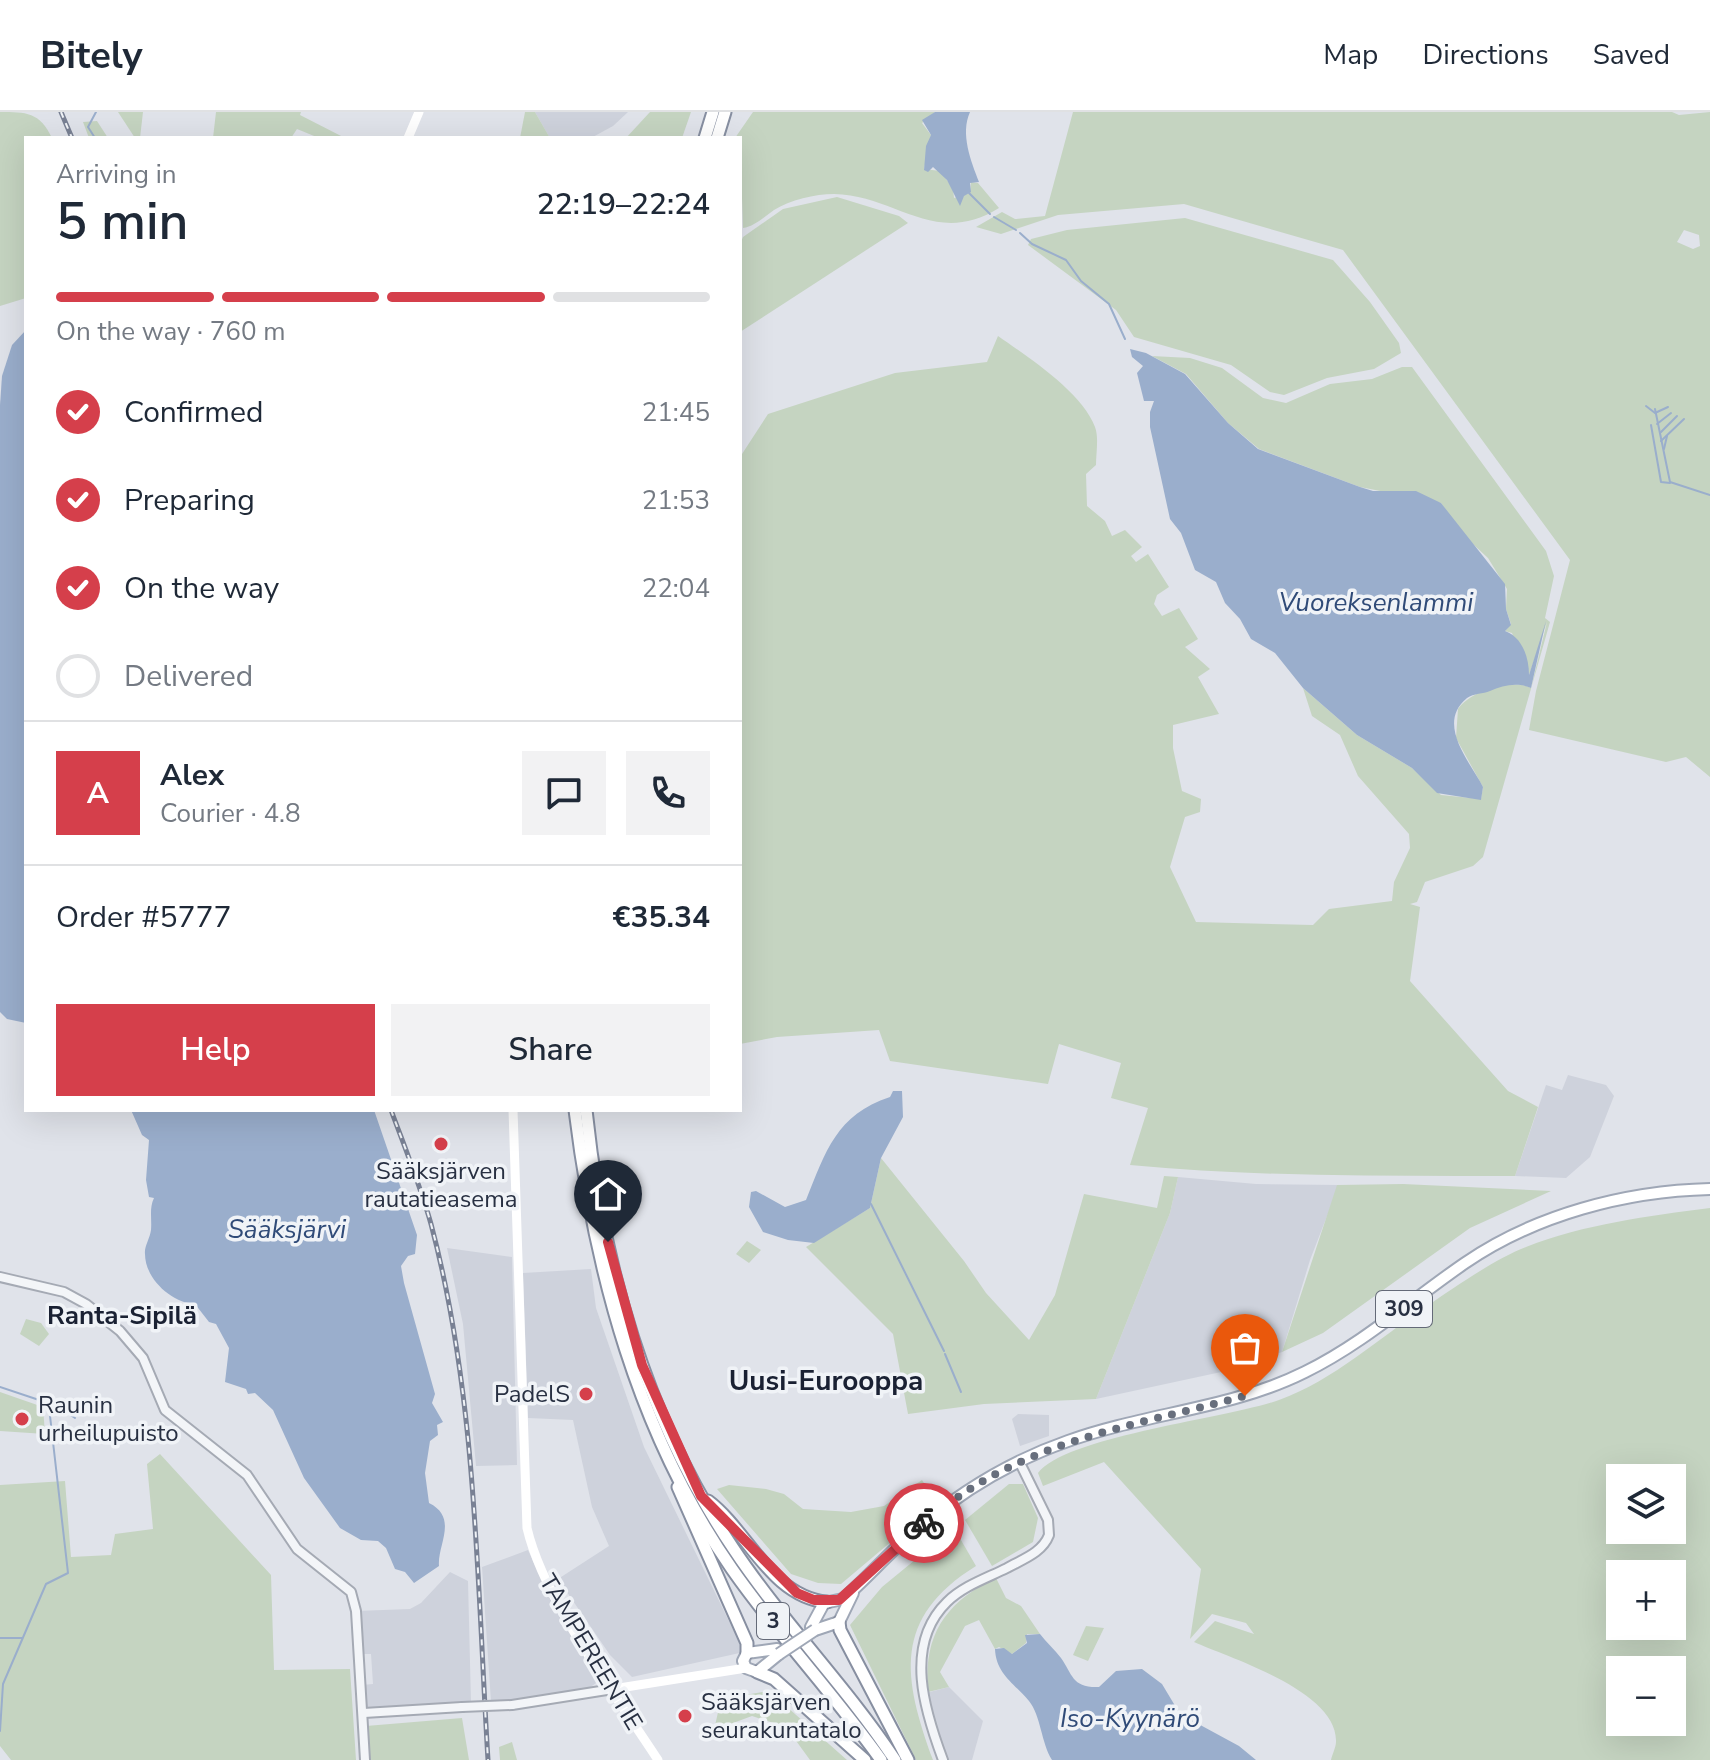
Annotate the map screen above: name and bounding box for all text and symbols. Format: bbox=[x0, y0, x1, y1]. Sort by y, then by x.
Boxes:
text: Bitely bbox=[40, 30, 142, 81]
text: Map bbox=[1323, 36, 1378, 74]
text: Directions bbox=[1422, 36, 1549, 74]
text: Saved bbox=[1593, 36, 1670, 74]
text: Arriving in bbox=[56, 157, 177, 192]
text: 22:19–22:24 bbox=[537, 184, 710, 225]
text: 5 min bbox=[56, 186, 189, 257]
text: On the way · 760 m bbox=[56, 314, 285, 349]
icon: check bbox=[56, 390, 100, 434]
text: Confirmed bbox=[124, 392, 264, 433]
text: 21:45 bbox=[642, 395, 710, 430]
icon: check bbox=[56, 478, 100, 522]
text: Preparing bbox=[124, 480, 255, 521]
text: 21:53 bbox=[642, 483, 710, 518]
icon: check bbox=[56, 566, 100, 610]
text: On the way bbox=[124, 568, 279, 609]
text: 22:04 bbox=[642, 571, 710, 606]
water label: Vuoreksenlammi bbox=[1279, 585, 1474, 620]
text: Delivered bbox=[124, 656, 253, 697]
button: chat bbox=[522, 751, 606, 835]
button: phone bbox=[626, 751, 710, 835]
text: Alex bbox=[160, 755, 224, 796]
text: A bbox=[87, 773, 109, 814]
text: Courier · 4.8 bbox=[160, 796, 301, 831]
text: Order #5777 bbox=[56, 897, 231, 938]
text: €35.34 bbox=[613, 897, 710, 938]
button: Help bbox=[56, 1004, 375, 1096]
button: Share bbox=[391, 1004, 710, 1096]
marker: Sääksjärven rautatieasema bbox=[432, 1135, 450, 1153]
place label: Sääksjärven rautatieasema bbox=[365, 1155, 517, 1215]
pin bbox=[574, 1160, 642, 1242]
icon: home bbox=[586, 1172, 630, 1216]
water label: Sääksjärvi bbox=[228, 1212, 347, 1247]
road number: 309 bbox=[1376, 1291, 1432, 1327]
district label: Ranta-Sipilä bbox=[47, 1298, 197, 1333]
pin bbox=[1211, 1314, 1279, 1396]
icon: bag bbox=[1223, 1326, 1267, 1370]
district label: Uusi-Eurooppa bbox=[729, 1362, 923, 1400]
place label: PadelS bbox=[494, 1378, 570, 1410]
marker: PadelS bbox=[577, 1385, 595, 1403]
place label: Raunin urheilupuisto bbox=[38, 1389, 179, 1449]
marker: Raunin urheilupuisto bbox=[13, 1410, 31, 1428]
map controls bbox=[1606, 1464, 1686, 1736]
button: layers bbox=[1606, 1464, 1686, 1544]
courier bbox=[884, 1483, 964, 1563]
icon: bike bbox=[902, 1501, 946, 1545]
button: + bbox=[1606, 1560, 1686, 1640]
street label: TAMPEREENTIE bbox=[532, 1568, 650, 1736]
road number: 3 bbox=[757, 1603, 789, 1639]
button: − bbox=[1606, 1656, 1686, 1736]
place label: Sääksjärven seurakuntatalo bbox=[701, 1686, 862, 1746]
water label: Iso-Kyynärö bbox=[1060, 1701, 1200, 1736]
marker: Sääksjärven seurakuntatalo bbox=[676, 1707, 694, 1725]

